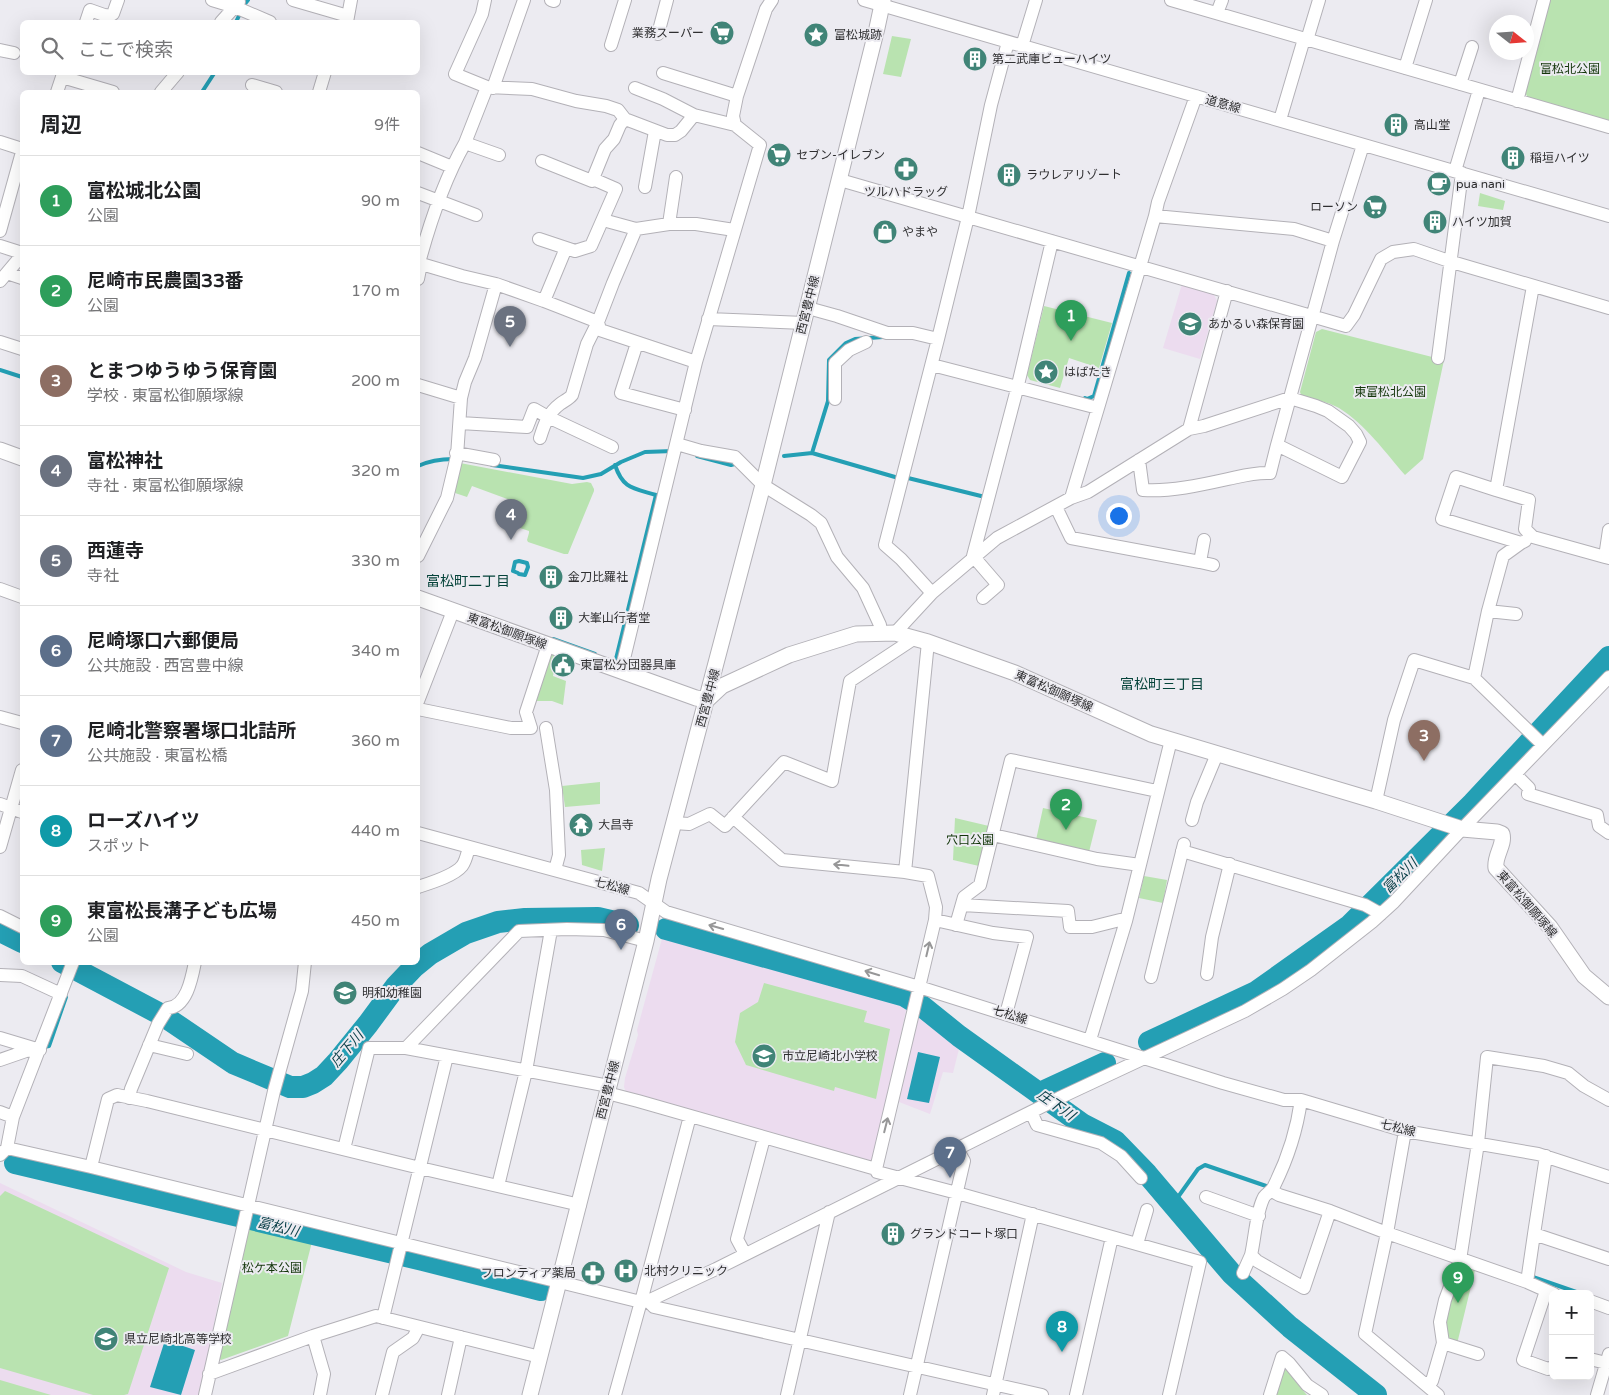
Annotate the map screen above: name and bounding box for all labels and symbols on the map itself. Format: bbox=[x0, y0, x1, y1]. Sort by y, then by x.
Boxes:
north arrow bbox=[1489, 15, 1534, 60]
supermarket icon: 業務スーパー bbox=[709, 20, 735, 46]
place icon: 富松城跡 bbox=[803, 22, 829, 48]
place label: 業務スーパー bbox=[632, 26, 704, 40]
place label: 富松城跡 bbox=[834, 28, 882, 42]
building icon: 第二武庫ビューハイツ bbox=[962, 46, 988, 72]
place label: 第二武庫ビューハイツ bbox=[992, 52, 1112, 66]
park label: 富松北公園 bbox=[1540, 62, 1600, 76]
street label: 道意線 bbox=[1204, 92, 1242, 116]
building icon: 高山堂 bbox=[1383, 112, 1409, 138]
place label: 高山堂 bbox=[1414, 118, 1450, 132]
supermarket icon: セブン-イレブン bbox=[766, 142, 792, 168]
building icon: 稲垣ハイツ bbox=[1500, 145, 1526, 171]
place label: セブン-イレブン bbox=[796, 148, 885, 162]
place label: 稲垣ハイツ bbox=[1530, 151, 1590, 165]
pharmacy icon: ツルハドラッグ bbox=[893, 156, 919, 182]
building icon: ラウレアリゾート bbox=[996, 162, 1022, 188]
place label: ラウレアリゾート bbox=[1026, 168, 1122, 182]
cafe icon: pua nani bbox=[1426, 171, 1452, 197]
place label: pua nani bbox=[1456, 177, 1505, 191]
place label: ツルハドラッグ bbox=[864, 185, 948, 199]
supermarket icon: ローソン bbox=[1362, 194, 1388, 220]
place label: ローソン bbox=[1310, 200, 1358, 214]
building icon: ハイツ加賀 bbox=[1422, 209, 1448, 235]
place label: ハイツ加賀 bbox=[1452, 215, 1512, 229]
shop icon: やまや bbox=[872, 219, 898, 245]
place label: やまや bbox=[902, 225, 938, 239]
street label: 西宮豊中線 bbox=[794, 274, 822, 336]
pin: 1 bbox=[1055, 300, 1087, 341]
pin: 5 bbox=[494, 306, 526, 347]
school or university icon: あかるい森保育園 bbox=[1177, 311, 1203, 337]
place label: あかるい森保育園 bbox=[1208, 317, 1304, 331]
place icon: はばたき bbox=[1033, 359, 1059, 385]
place label: はばたき bbox=[1064, 365, 1112, 379]
park label: 東富松北公園 bbox=[1354, 385, 1426, 399]
pin: 4 bbox=[495, 499, 527, 540]
your location bbox=[1106, 503, 1132, 529]
building icon: 金刀比羅社 bbox=[538, 564, 564, 590]
place label: 金刀比羅社 bbox=[568, 570, 628, 584]
district label: 富松町二丁目 bbox=[426, 573, 510, 590]
building icon: 大峯山行者堂 bbox=[548, 605, 574, 631]
street label: 東富松御願塚線 bbox=[465, 610, 549, 652]
place label: 大峯山行者堂 bbox=[578, 611, 650, 625]
public building icon: 東富松分団器具庫 bbox=[550, 652, 576, 678]
place label: 東富松分団器具庫 bbox=[580, 658, 676, 672]
street label: 西宮豊中線 bbox=[693, 667, 723, 729]
street label: 東富松御願塚線 bbox=[1013, 668, 1095, 714]
district label: 富松町三丁目 bbox=[1120, 676, 1204, 693]
pin: 3 bbox=[1408, 720, 1440, 761]
pin: 2 bbox=[1050, 789, 1082, 830]
temple icon: 大昌寺 bbox=[568, 812, 594, 838]
place label: 大昌寺 bbox=[598, 818, 634, 832]
park label: 穴口公園 bbox=[946, 833, 994, 847]
water label: 富松川 bbox=[1379, 854, 1422, 897]
one-way arrow bbox=[833, 860, 849, 870]
street label: 東富松御願塚線 bbox=[1494, 868, 1560, 940]
street label: 七松線 bbox=[593, 875, 631, 897]
pin: 6 bbox=[605, 909, 637, 950]
one-way arrow bbox=[709, 921, 725, 931]
one-way arrow bbox=[924, 941, 933, 957]
one-way arrow bbox=[865, 968, 881, 978]
school or university icon: 明和幼稚園 bbox=[332, 980, 358, 1006]
place label: 明和幼稚園 bbox=[362, 986, 422, 1000]
street label: 七松線 bbox=[991, 1003, 1029, 1027]
water label: 庄下川 bbox=[327, 1026, 368, 1071]
school or university icon: 市立尼崎北小学校 bbox=[751, 1043, 777, 1069]
place label: 市立尼崎北小学校 bbox=[782, 1049, 878, 1063]
street label: 西宮豊中線 bbox=[594, 1059, 622, 1121]
water label: 庄下川 bbox=[1034, 1086, 1080, 1125]
one-way arrow bbox=[882, 1117, 891, 1133]
street label: 七松線 bbox=[1379, 1117, 1417, 1139]
pin: 7 bbox=[934, 1137, 966, 1178]
water label: 富松川 bbox=[256, 1214, 302, 1241]
building icon: グランドコート塚口 bbox=[880, 1221, 906, 1247]
place label: グランドコート塚口 bbox=[910, 1227, 1018, 1241]
hospital icon: 北村クリニック bbox=[613, 1258, 639, 1284]
pharmacy icon: フロンティア薬局 bbox=[580, 1260, 606, 1286]
park label: 松ケ本公園 bbox=[242, 1261, 302, 1275]
pin: 9 bbox=[1442, 1262, 1474, 1303]
place label: 北村クリニック bbox=[644, 1264, 728, 1278]
place label: フロンティア薬局 bbox=[481, 1266, 576, 1280]
pin: 8 bbox=[1046, 1311, 1078, 1352]
school or university icon: 県立尼崎北高等学校 bbox=[93, 1326, 119, 1352]
place label: 県立尼崎北高等学校 bbox=[124, 1332, 232, 1346]

